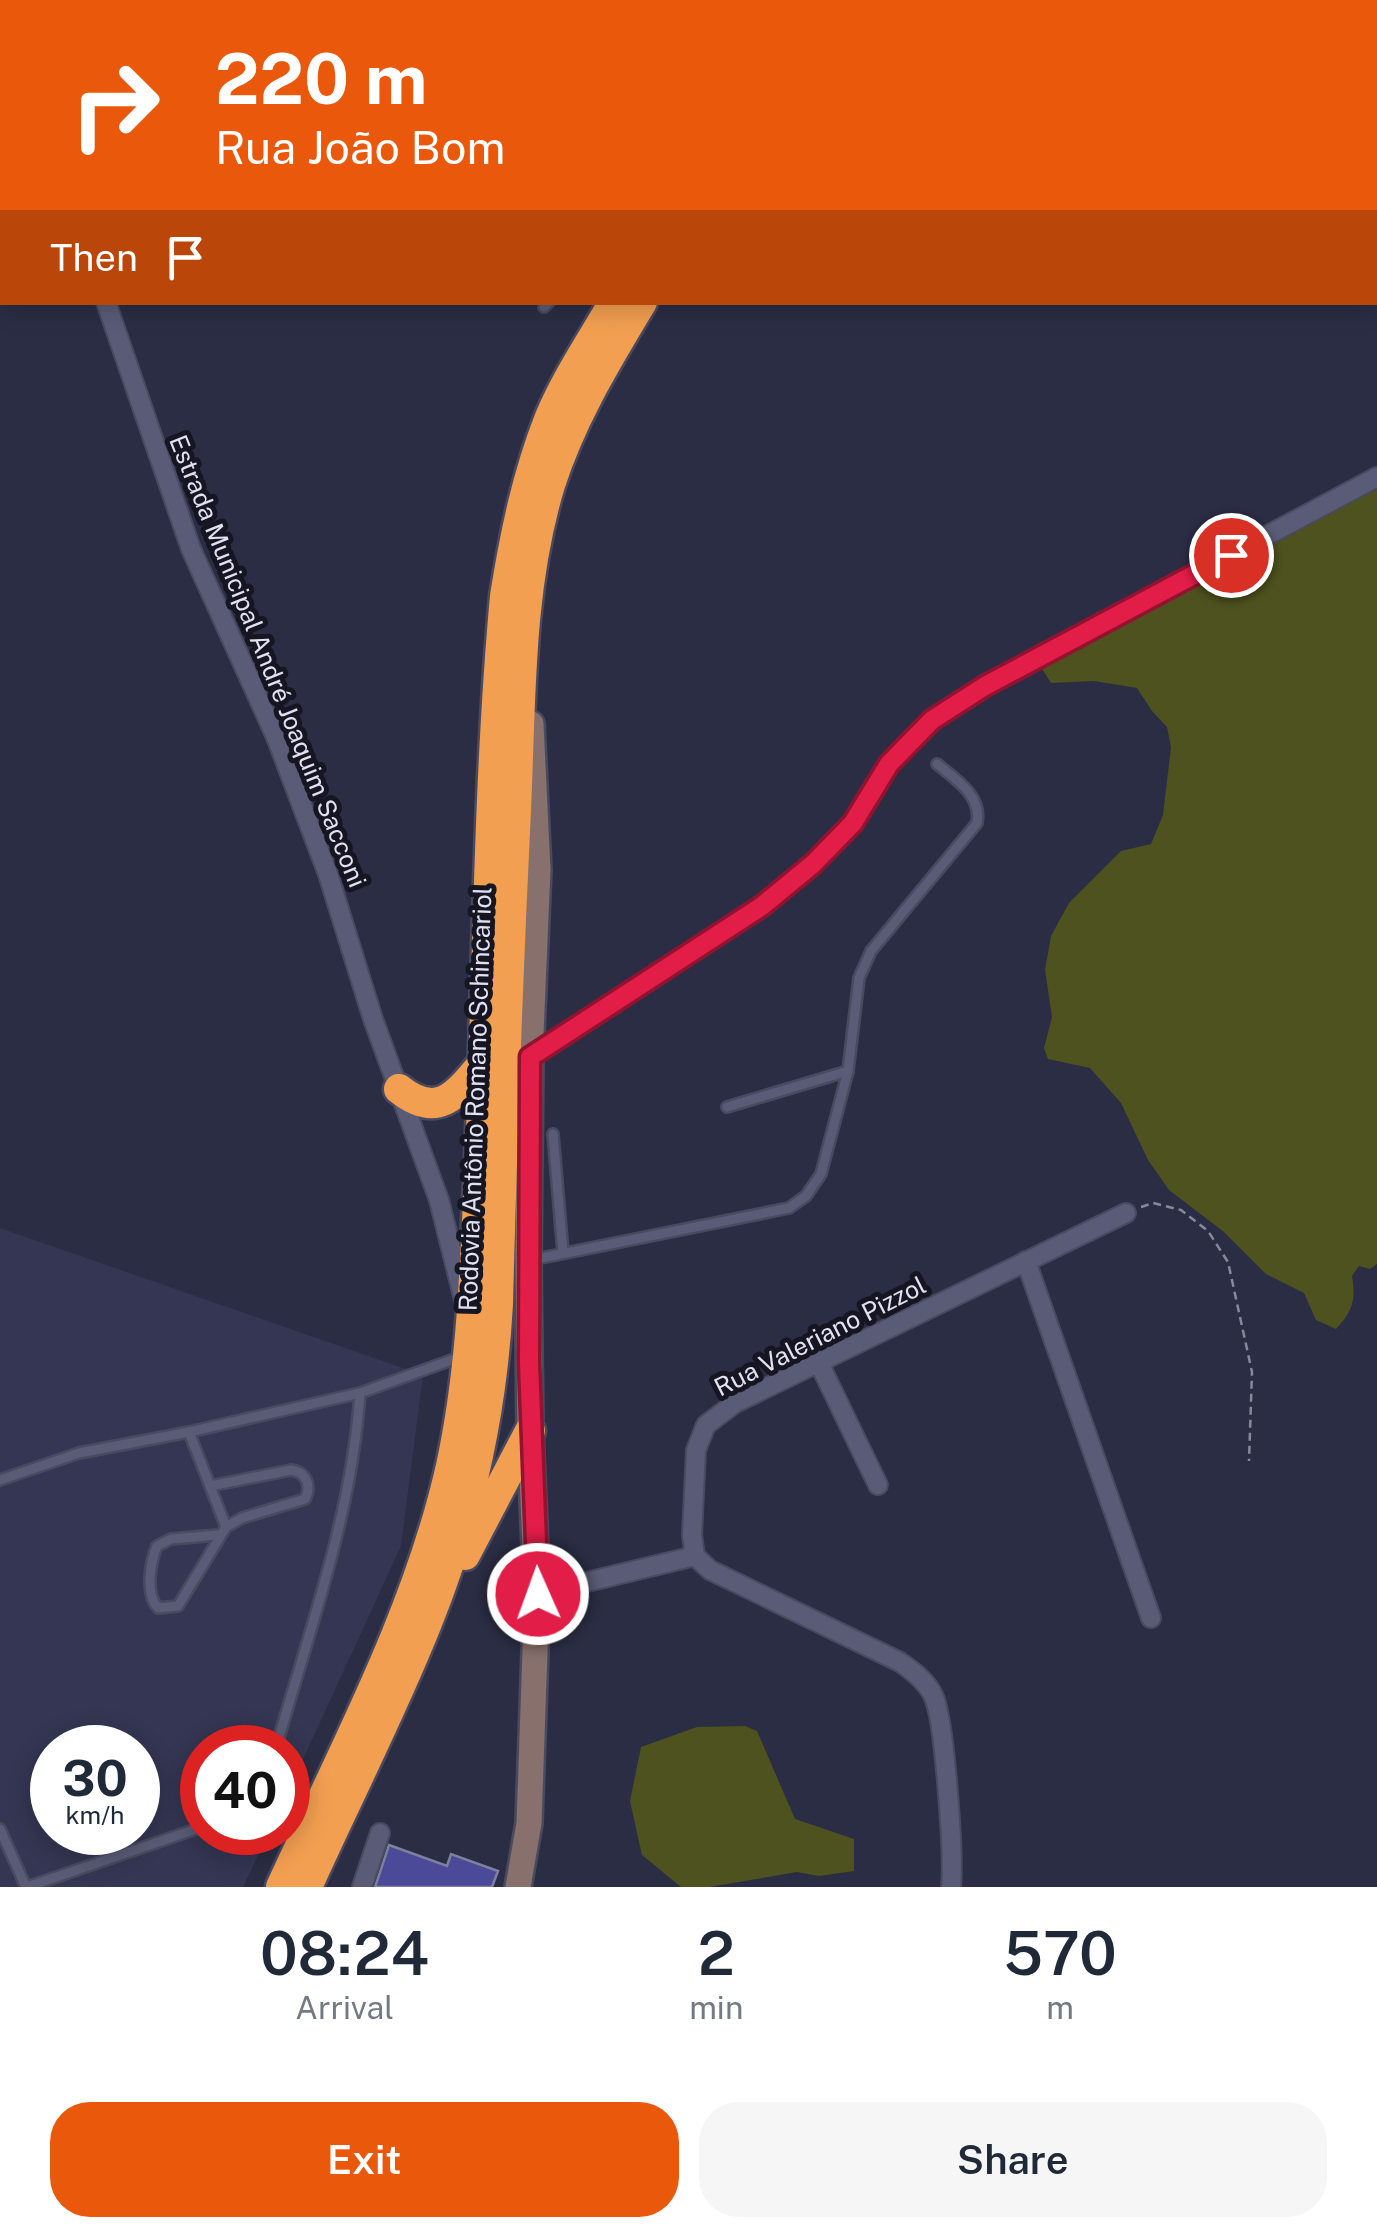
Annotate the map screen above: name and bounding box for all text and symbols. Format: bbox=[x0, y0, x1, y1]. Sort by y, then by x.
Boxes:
text: 220 m bbox=[215, 37, 428, 120]
icon: right bbox=[50, 40, 180, 170]
text: Rua João Bom bbox=[215, 121, 505, 174]
icon: arrive bbox=[158, 230, 213, 285]
text: Then bbox=[50, 235, 138, 280]
street label: Estrada Municipal André Joaquim Sacconi bbox=[163, 431, 373, 891]
pin bbox=[1189, 513, 1274, 598]
icon: arrive bbox=[1204, 528, 1259, 583]
street label: Rodovia Antônio Romano Schincariol bbox=[453, 886, 497, 1312]
street label: Rua Valeriano Pizzol bbox=[709, 1270, 931, 1402]
position arrow bbox=[486, 1542, 590, 1646]
speed limit sign: 40 bbox=[180, 1725, 310, 1855]
text: 30 bbox=[62, 1748, 128, 1807]
text: km/h bbox=[66, 1800, 124, 1830]
text: 08:24 bbox=[260, 1918, 429, 1989]
text: 2 bbox=[698, 1918, 735, 1989]
text: 570 bbox=[1004, 1918, 1117, 1989]
text: Arrival bbox=[295, 1989, 394, 2026]
text: min bbox=[689, 1989, 743, 2026]
text: m bbox=[1046, 1989, 1074, 2026]
button: Exit bbox=[50, 2102, 679, 2217]
button: Share bbox=[699, 2102, 1327, 2217]

